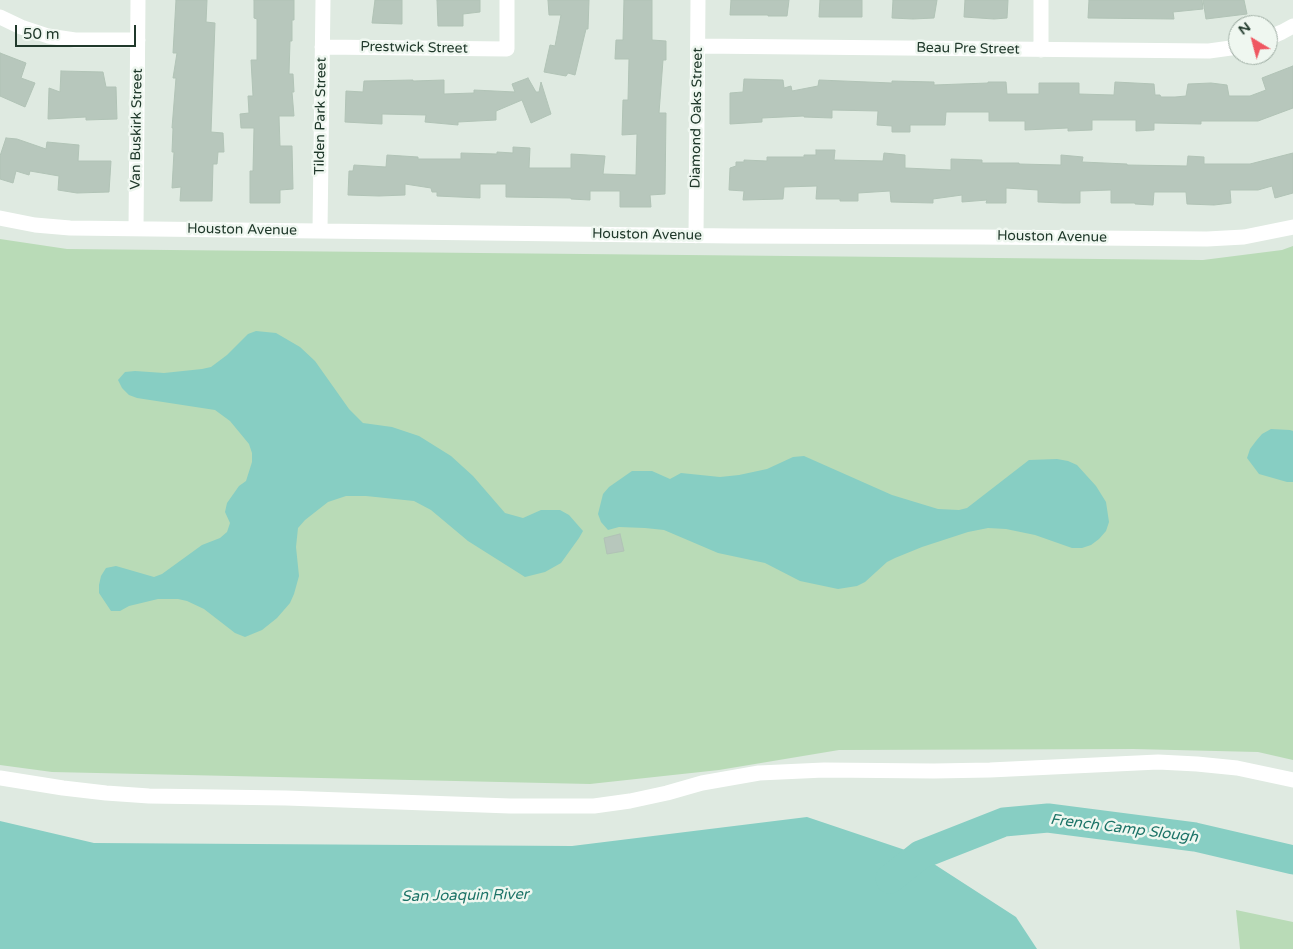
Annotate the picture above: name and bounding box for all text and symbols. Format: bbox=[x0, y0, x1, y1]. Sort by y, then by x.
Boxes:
scale bar bbox=[18, 15, 139, 47]
north arrow bbox=[1228, 15, 1278, 65]
text: N bbox=[1235, 18, 1254, 39]
text: 50 m bbox=[23, 25, 60, 43]
street label: Prestwick Street bbox=[360, 39, 468, 57]
street label: Beau Pre Street bbox=[916, 40, 1020, 58]
street label: Diamond Oaks Street bbox=[687, 47, 707, 189]
street label: Tilden Park Street bbox=[312, 57, 330, 175]
street label: Van Buskirk Street bbox=[128, 68, 146, 190]
street label: Houston Avenue bbox=[187, 221, 297, 239]
street label: Houston Avenue bbox=[592, 226, 702, 244]
street label: Houston Avenue bbox=[997, 228, 1107, 246]
water label: French Camp Slough bbox=[1049, 811, 1199, 847]
water label: San Joaquin River bbox=[401, 886, 529, 906]

